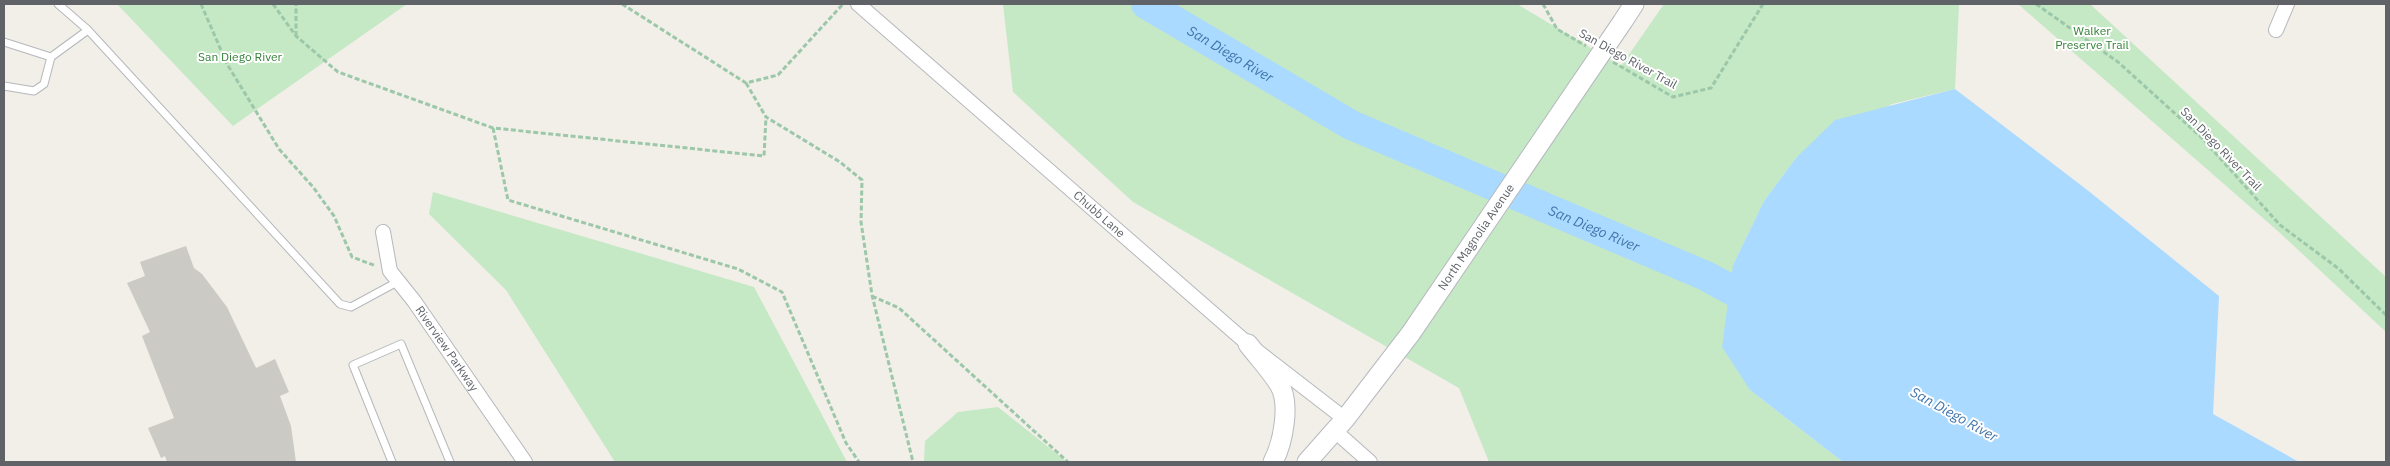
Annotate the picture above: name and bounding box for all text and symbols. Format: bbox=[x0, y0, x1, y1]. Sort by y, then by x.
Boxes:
water label: San Diego River bbox=[1184, 21, 1278, 87]
park label: Walker Preserve Trail bbox=[2055, 23, 2129, 52]
street label: San Diego River Trail bbox=[1576, 25, 1680, 92]
park label: San Diego River bbox=[198, 49, 283, 64]
street label: San Diego River Trail bbox=[2178, 104, 2265, 193]
street label: North Magnolia Avenue bbox=[1434, 180, 1517, 293]
street label: Chubb Lane bbox=[1071, 187, 1129, 241]
water label: San Diego River bbox=[1546, 201, 1643, 256]
street label: Riverview Parkway bbox=[412, 303, 482, 394]
water label: San Diego River bbox=[1907, 383, 2002, 446]

